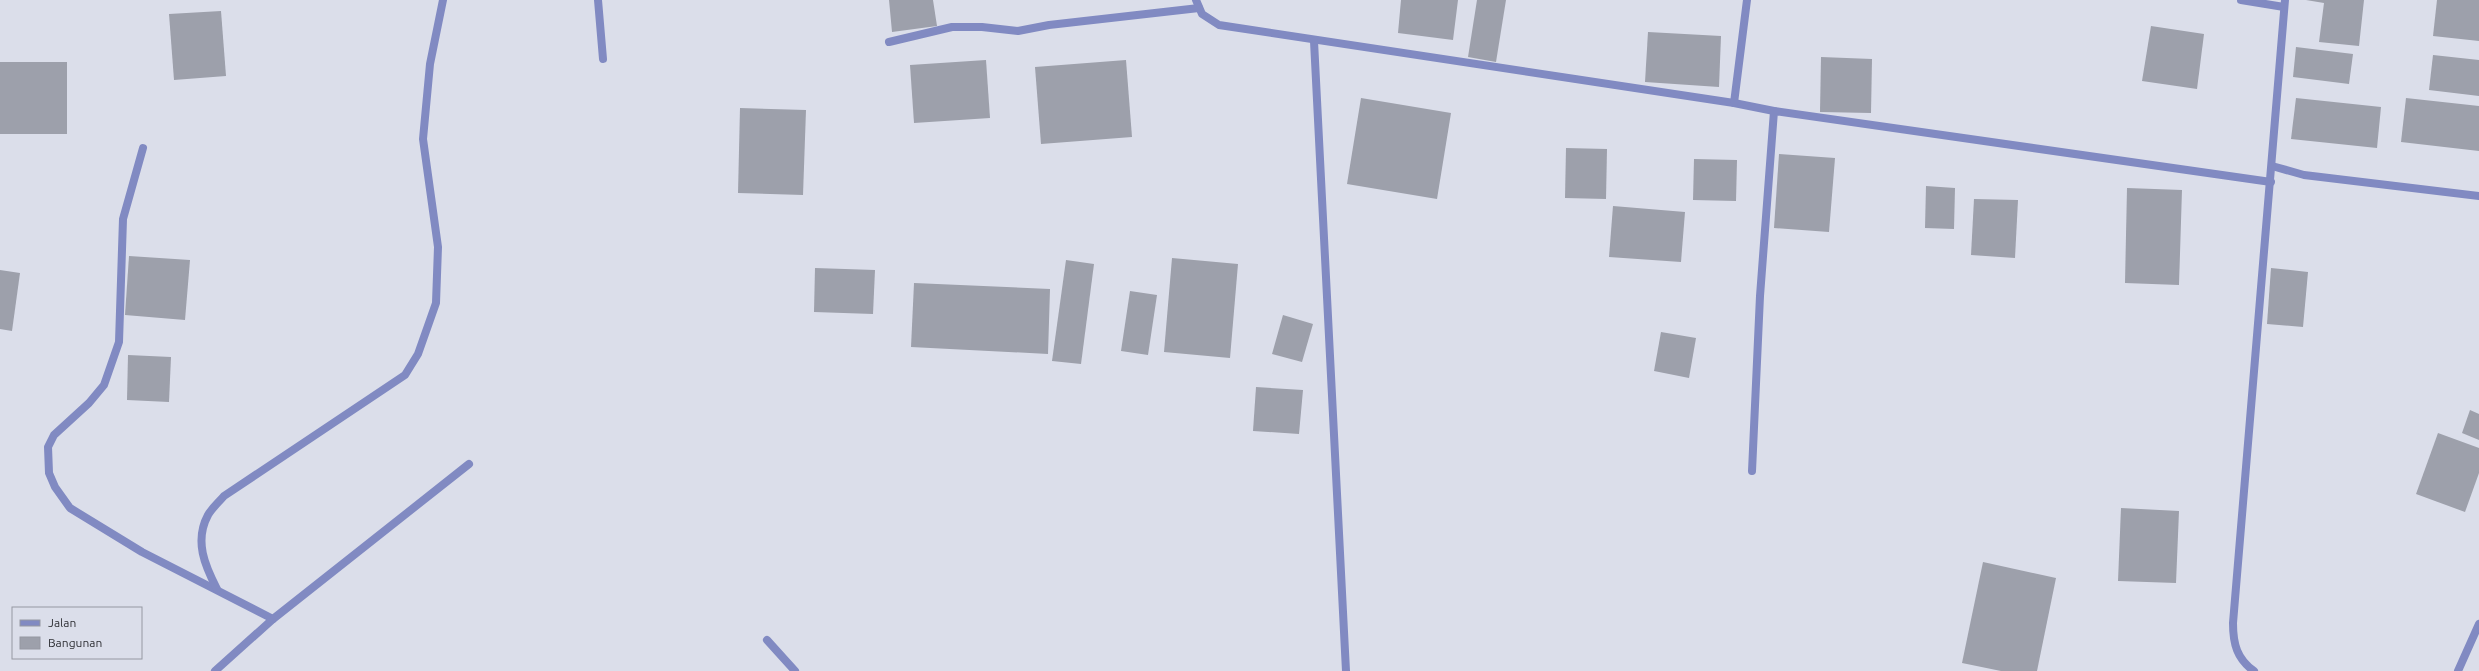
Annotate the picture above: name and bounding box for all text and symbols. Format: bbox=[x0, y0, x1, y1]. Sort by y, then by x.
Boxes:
legend bbox=[12, 607, 142, 659]
text: Jalan bbox=[48, 616, 76, 629]
text: Bangunan bbox=[48, 636, 102, 649]

